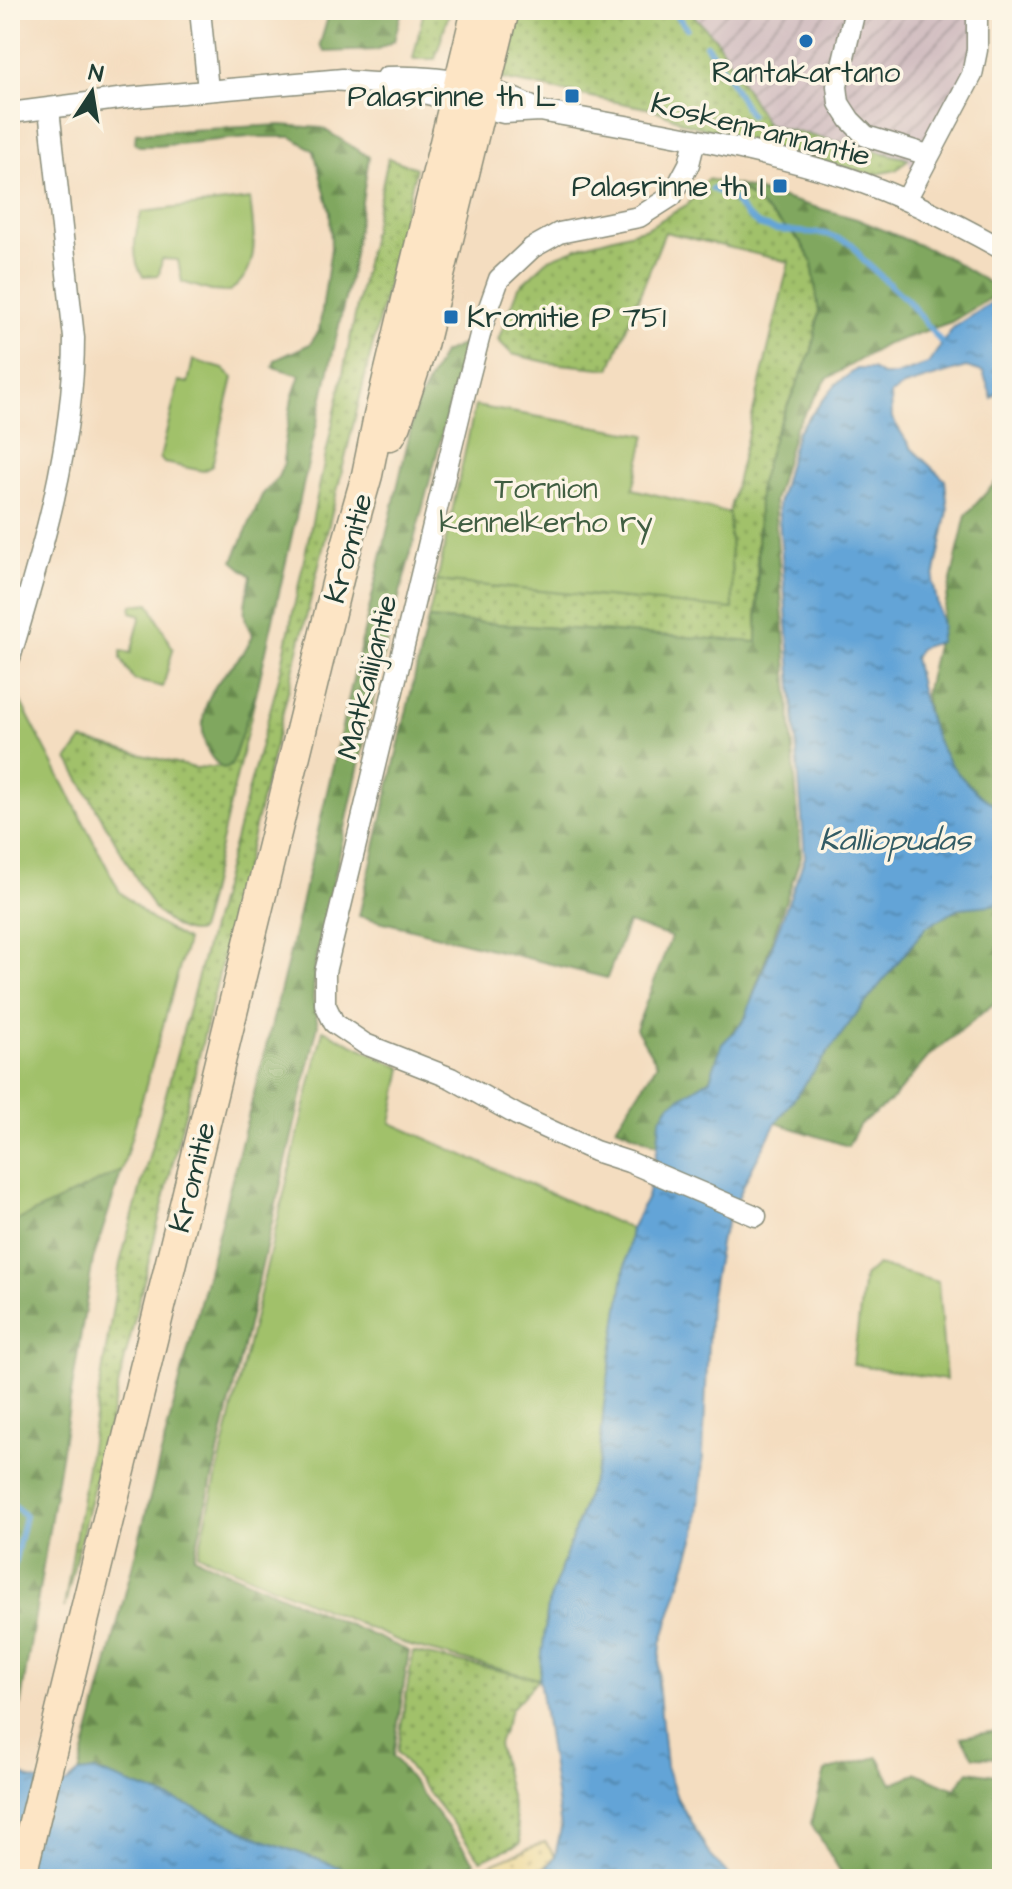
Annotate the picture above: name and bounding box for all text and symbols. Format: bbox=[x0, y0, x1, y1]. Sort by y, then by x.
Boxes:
marker: Rantakartano bbox=[797, 32, 815, 50]
north arrow bbox=[52, 52, 132, 132]
place label: Rantakartano bbox=[712, 52, 900, 94]
text: N bbox=[86, 57, 106, 91]
place label: Palasrinne th L bbox=[347, 76, 556, 118]
street label: Koskenrannantie bbox=[647, 82, 875, 178]
marker: Palasrinne th L bbox=[563, 87, 581, 105]
place label: Palasrinne th I bbox=[572, 166, 764, 208]
marker: Palasrinne th I bbox=[771, 177, 789, 195]
place label: Kromitie P 751 bbox=[467, 297, 666, 339]
marker: Kromitie P 751 bbox=[442, 308, 460, 326]
park label: Tornion kennelkerho ry bbox=[439, 468, 653, 545]
street label: Kromitie bbox=[314, 489, 384, 608]
street label: Matkailijantie bbox=[327, 591, 409, 764]
water label: Kalliopudas bbox=[819, 818, 973, 863]
street label: Kromitie bbox=[159, 1118, 227, 1237]

